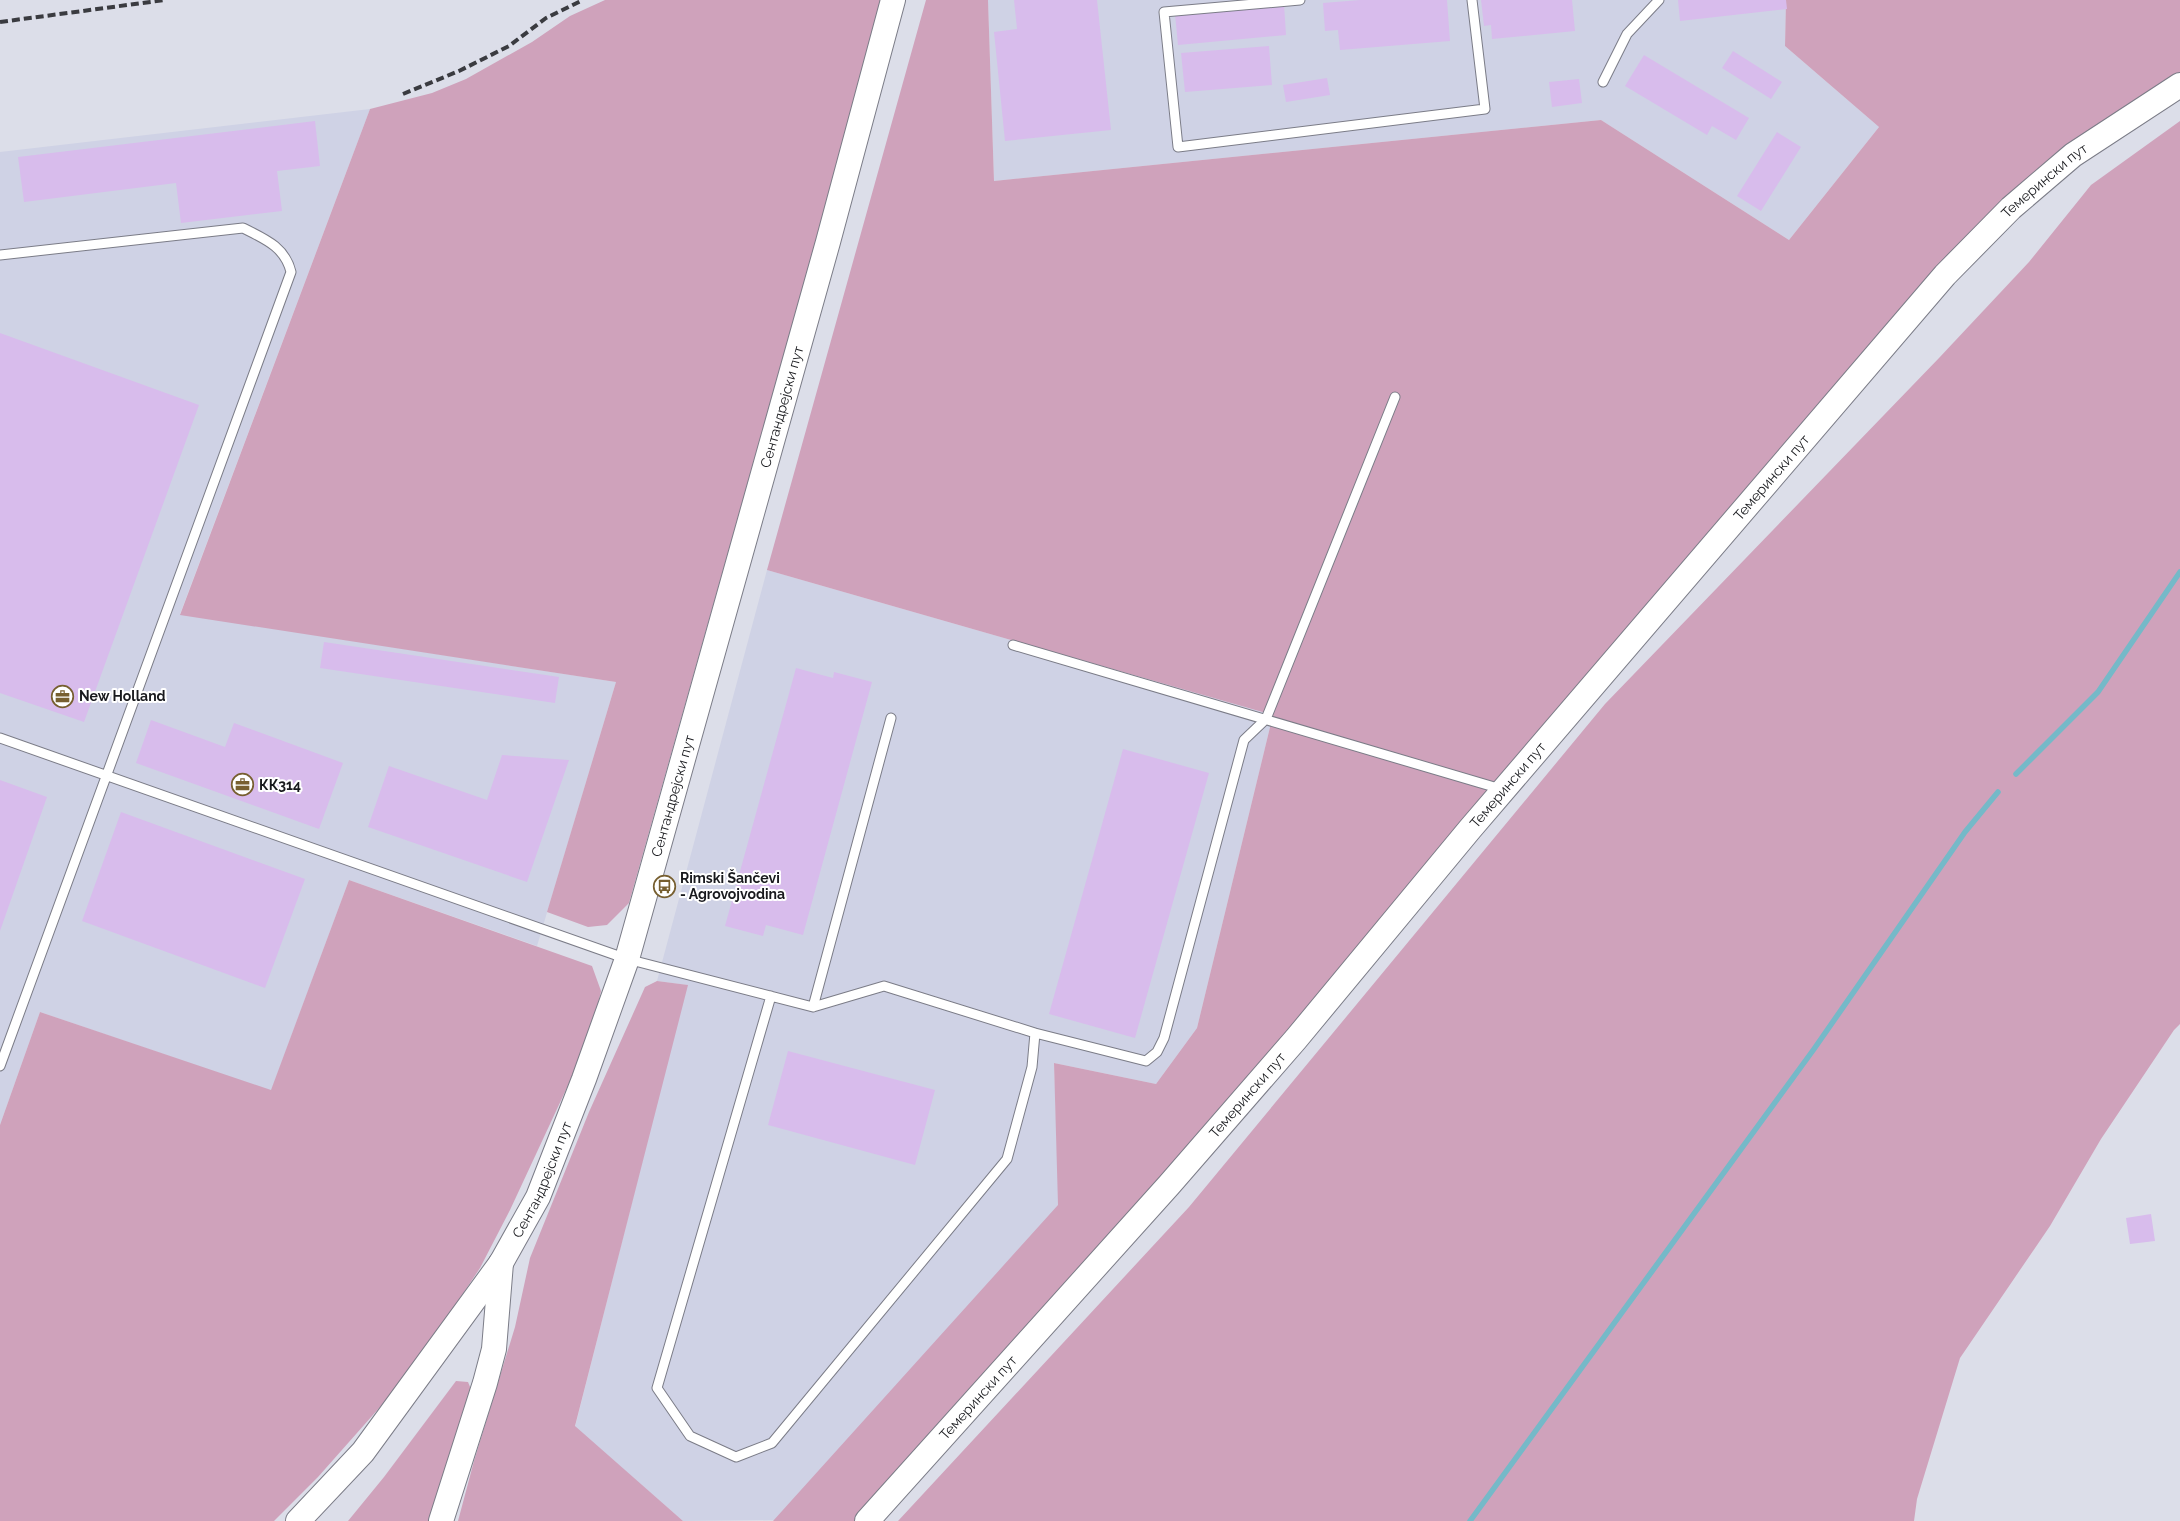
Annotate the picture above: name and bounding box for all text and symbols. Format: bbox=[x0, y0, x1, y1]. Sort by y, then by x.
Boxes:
street label: Темерински пут bbox=[1998, 140, 2091, 221]
street label: Сентандрејски пут bbox=[757, 344, 807, 470]
street label: Темерински пут bbox=[1730, 431, 1813, 524]
office icon: New Holland bbox=[51, 684, 75, 708]
place label: New Holland bbox=[79, 688, 166, 704]
street label: Сентандрејски пут bbox=[648, 733, 697, 859]
street label: Темерински пут bbox=[1467, 739, 1549, 831]
office icon: КК314 bbox=[231, 773, 255, 797]
place label: КК314 bbox=[259, 777, 301, 793]
place label: Rimski Šančevi - Agrovojvodina bbox=[680, 869, 785, 902]
bus stop icon: Rimski Šančevi - Agrovojvodina bbox=[652, 874, 676, 898]
street label: Темерински пут bbox=[1206, 1049, 1289, 1141]
street label: Сентандрејски пут bbox=[509, 1119, 575, 1240]
street label: Темерински пут bbox=[936, 1352, 1020, 1443]

